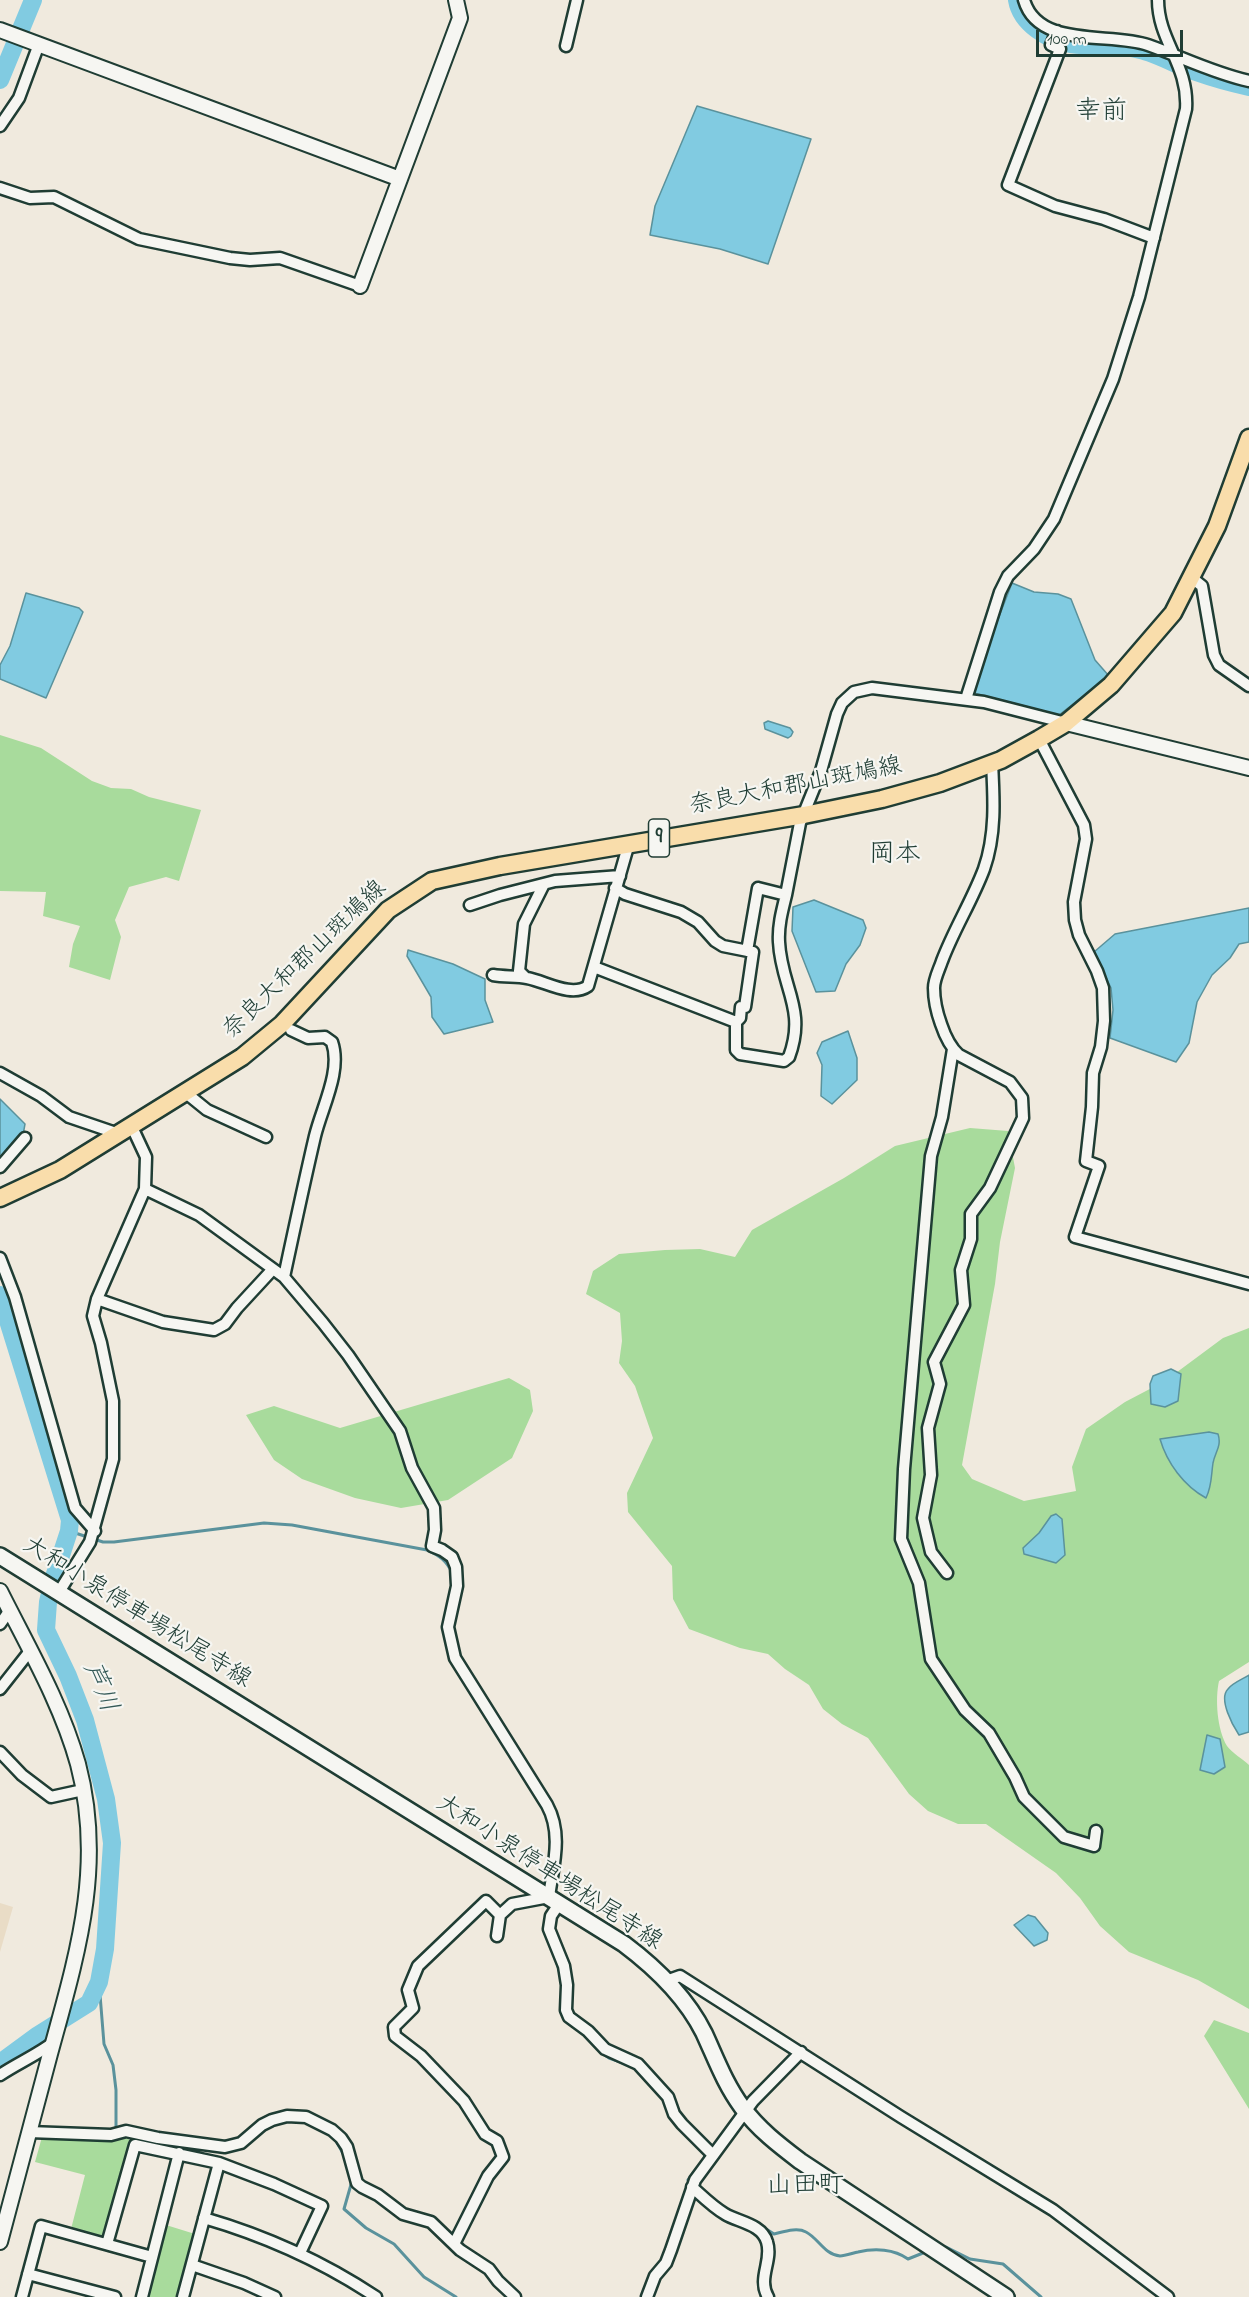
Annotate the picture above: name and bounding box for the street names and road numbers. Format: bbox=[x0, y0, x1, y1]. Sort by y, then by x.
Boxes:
street label: 奈良大和郡山斑鳩線 bbox=[687, 753, 905, 823]
road number: 9 bbox=[648, 819, 670, 857]
street label: 奈良大和郡山斑鳩線 bbox=[218, 876, 394, 1046]
street label: 大和小泉停車場松尾寺線 bbox=[16, 1532, 256, 1696]
street label: 大和小泉停車場松尾寺線 bbox=[429, 1790, 667, 1958]

